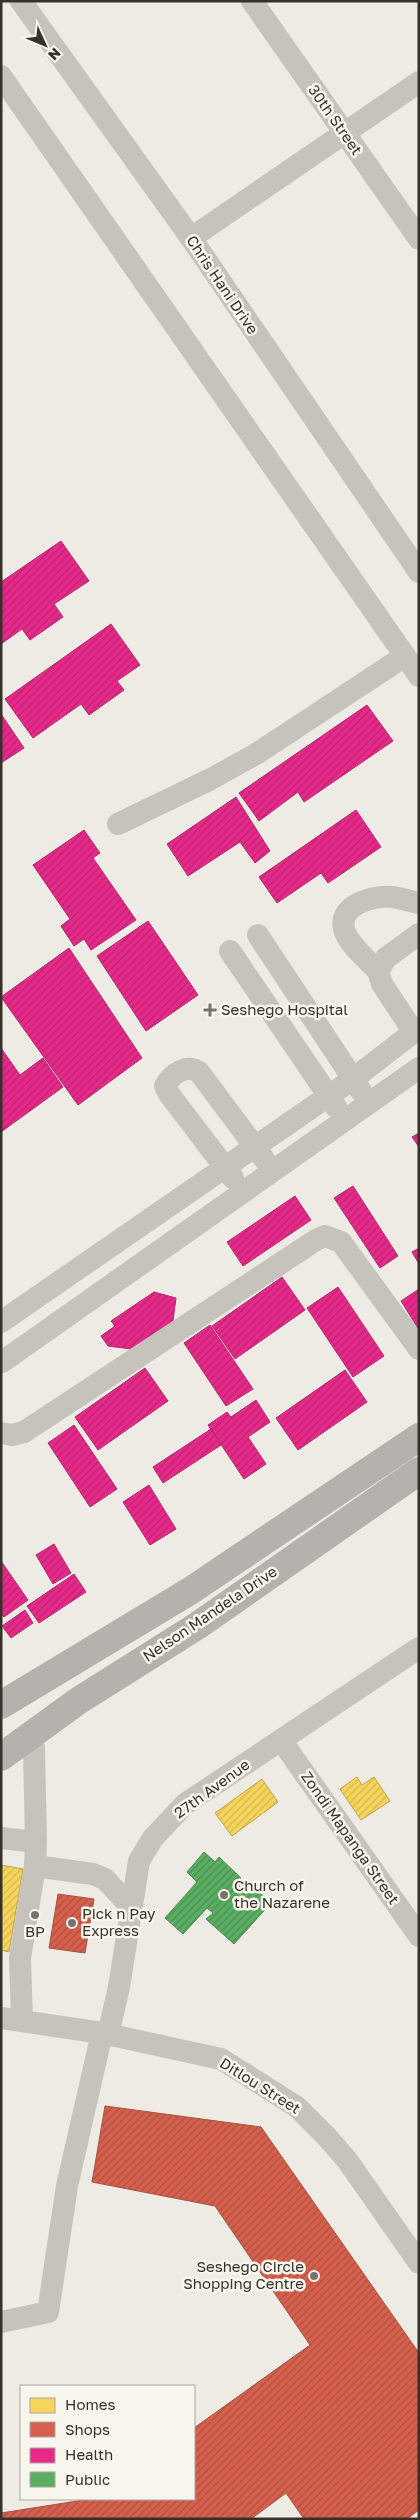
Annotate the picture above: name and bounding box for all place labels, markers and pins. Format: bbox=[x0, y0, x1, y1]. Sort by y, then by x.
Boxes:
place label: Seshego Hospital bbox=[221, 1000, 348, 1018]
marker: Seshego Hospital bbox=[203, 1003, 217, 1017]
place label: Church of the Nazarene bbox=[234, 1876, 330, 1911]
marker: Church of the Nazarene bbox=[218, 1889, 230, 1901]
place label: Pick n Pay Express bbox=[82, 1904, 156, 1939]
marker: BP bbox=[29, 1909, 41, 1921]
marker: Pick n Pay Express bbox=[66, 1917, 78, 1929]
place label: BP bbox=[25, 1922, 45, 1940]
place label: Seshego Circle Shopping Centre bbox=[183, 2257, 304, 2292]
marker: Seshego Circle Shopping Centre bbox=[308, 2270, 320, 2282]

